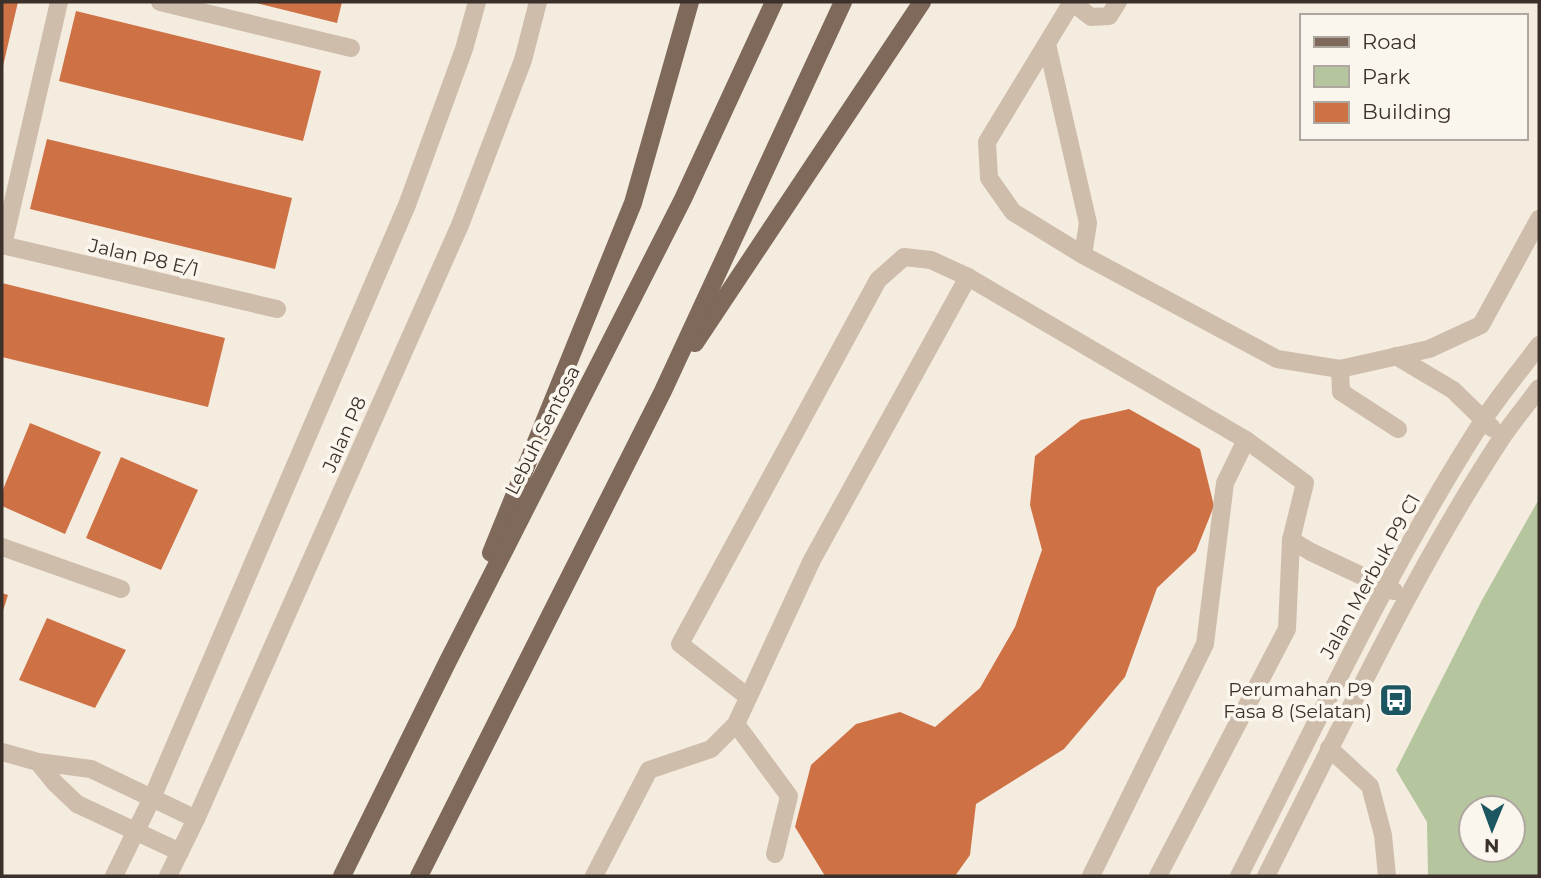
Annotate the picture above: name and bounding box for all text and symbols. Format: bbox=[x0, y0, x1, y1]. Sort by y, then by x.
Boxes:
legend bbox=[1300, 14, 1527, 140]
text: Road bbox=[1362, 29, 1417, 54]
text: Park bbox=[1362, 64, 1410, 89]
text: Building bbox=[1362, 99, 1452, 124]
street label: Jalan P8 E/1 bbox=[86, 233, 201, 281]
street label: Lebuh Sentosa bbox=[500, 362, 585, 499]
street label: Jalan P8 bbox=[317, 393, 371, 477]
street label: Jalan Merbuk P9 C1 bbox=[1315, 490, 1425, 663]
place label: Perumahan P9 Fasa 8 (Selatan) bbox=[1223, 678, 1372, 723]
bus stop icon: Perumahan P9 Fasa 8 (Selatan) bbox=[1377, 681, 1415, 719]
north arrow bbox=[1457, 794, 1527, 864]
text: N bbox=[1484, 834, 1500, 857]

